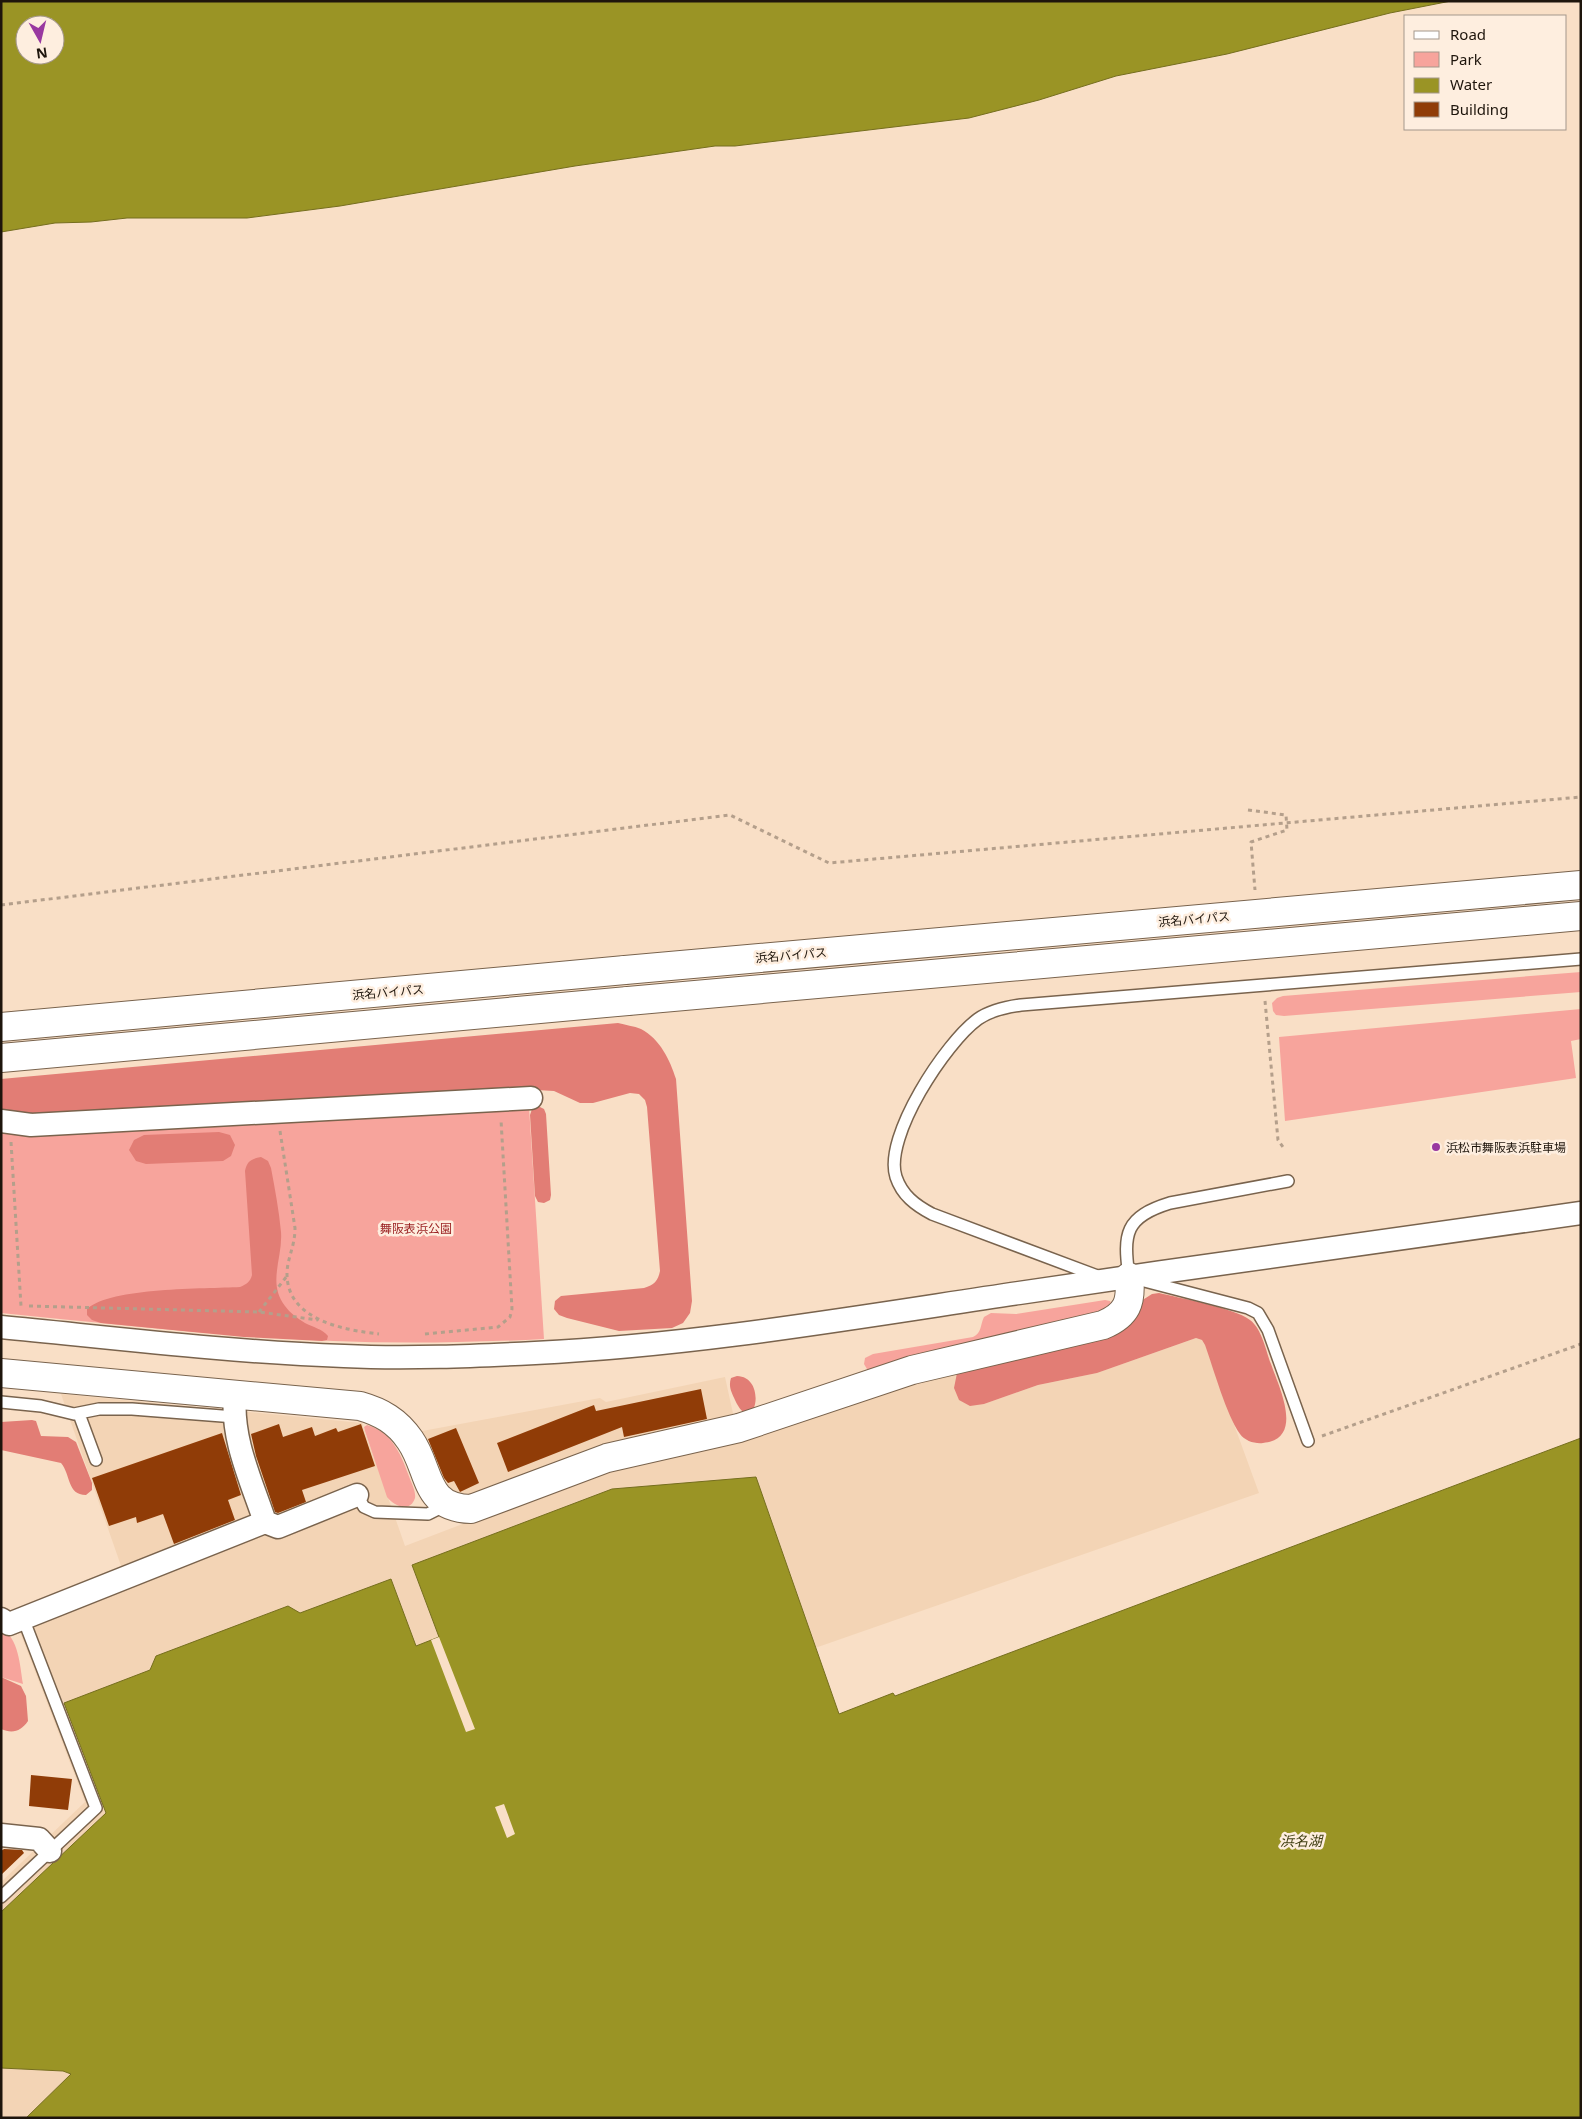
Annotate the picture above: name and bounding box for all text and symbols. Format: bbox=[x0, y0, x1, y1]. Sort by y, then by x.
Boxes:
north arrow bbox=[15, 15, 65, 65]
legend bbox=[1404, 15, 1567, 130]
text: Road bbox=[1450, 24, 1486, 44]
text: N bbox=[35, 43, 49, 64]
text: Park bbox=[1450, 49, 1482, 69]
text: Water bbox=[1450, 74, 1492, 94]
text: Building bbox=[1450, 99, 1508, 119]
street label: 浜名バイパス bbox=[1158, 907, 1230, 931]
street label: 浜名バイパス bbox=[755, 943, 827, 967]
street label: 浜名バイパス bbox=[352, 980, 424, 1004]
place label: 浜松市舞阪表浜駐車場 bbox=[1446, 1139, 1566, 1156]
marker: 浜松市舞阪表浜駐車場 bbox=[1430, 1141, 1442, 1153]
park label: 舞阪表浜公園 bbox=[380, 1220, 452, 1237]
water label: 浜名湖 bbox=[1280, 1831, 1324, 1850]

